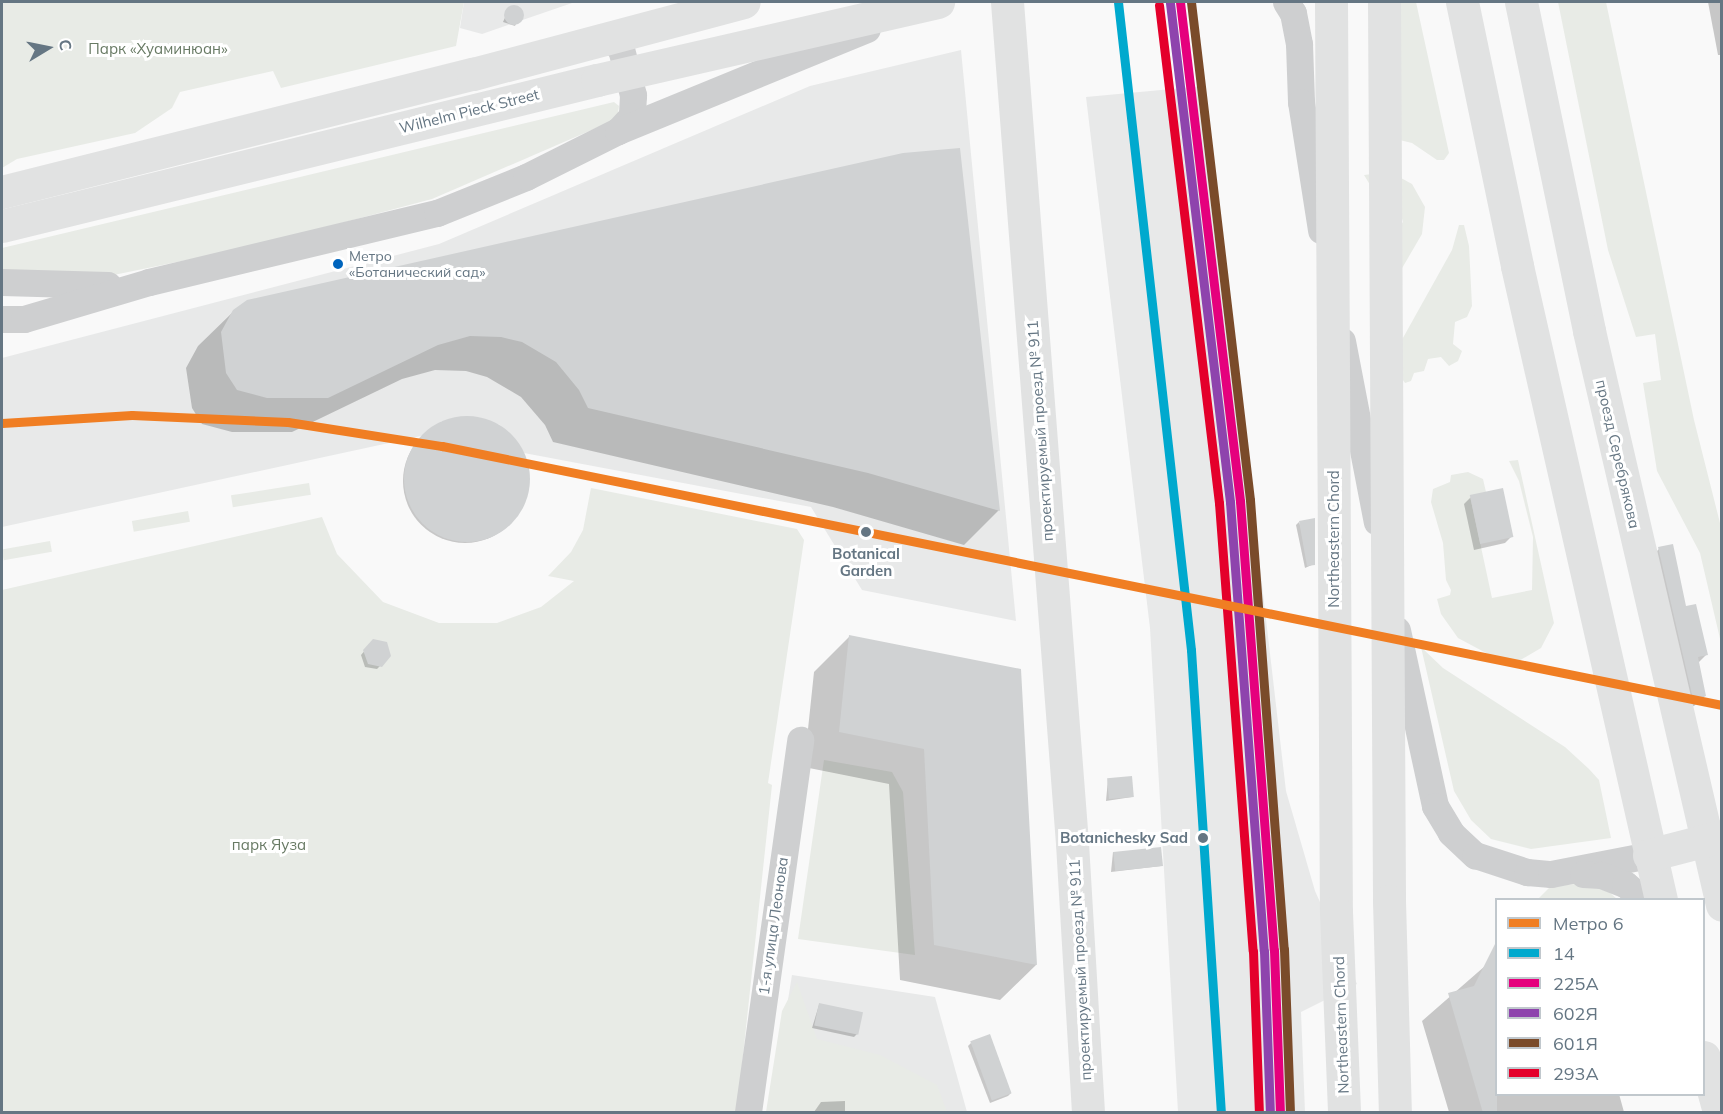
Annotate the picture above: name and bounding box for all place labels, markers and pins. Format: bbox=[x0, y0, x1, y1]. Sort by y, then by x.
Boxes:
place label: Метро «Ботанический сад» bbox=[349, 248, 485, 280]
marker: Метро «Ботанический сад» bbox=[332, 258, 344, 270]
marker: Botanical Garden bbox=[856, 522, 876, 542]
place label: Botanical Garden bbox=[832, 544, 900, 579]
marker: Botanichesky Sad bbox=[1193, 828, 1213, 848]
place label: Botanichesky Sad bbox=[1060, 829, 1188, 847]

